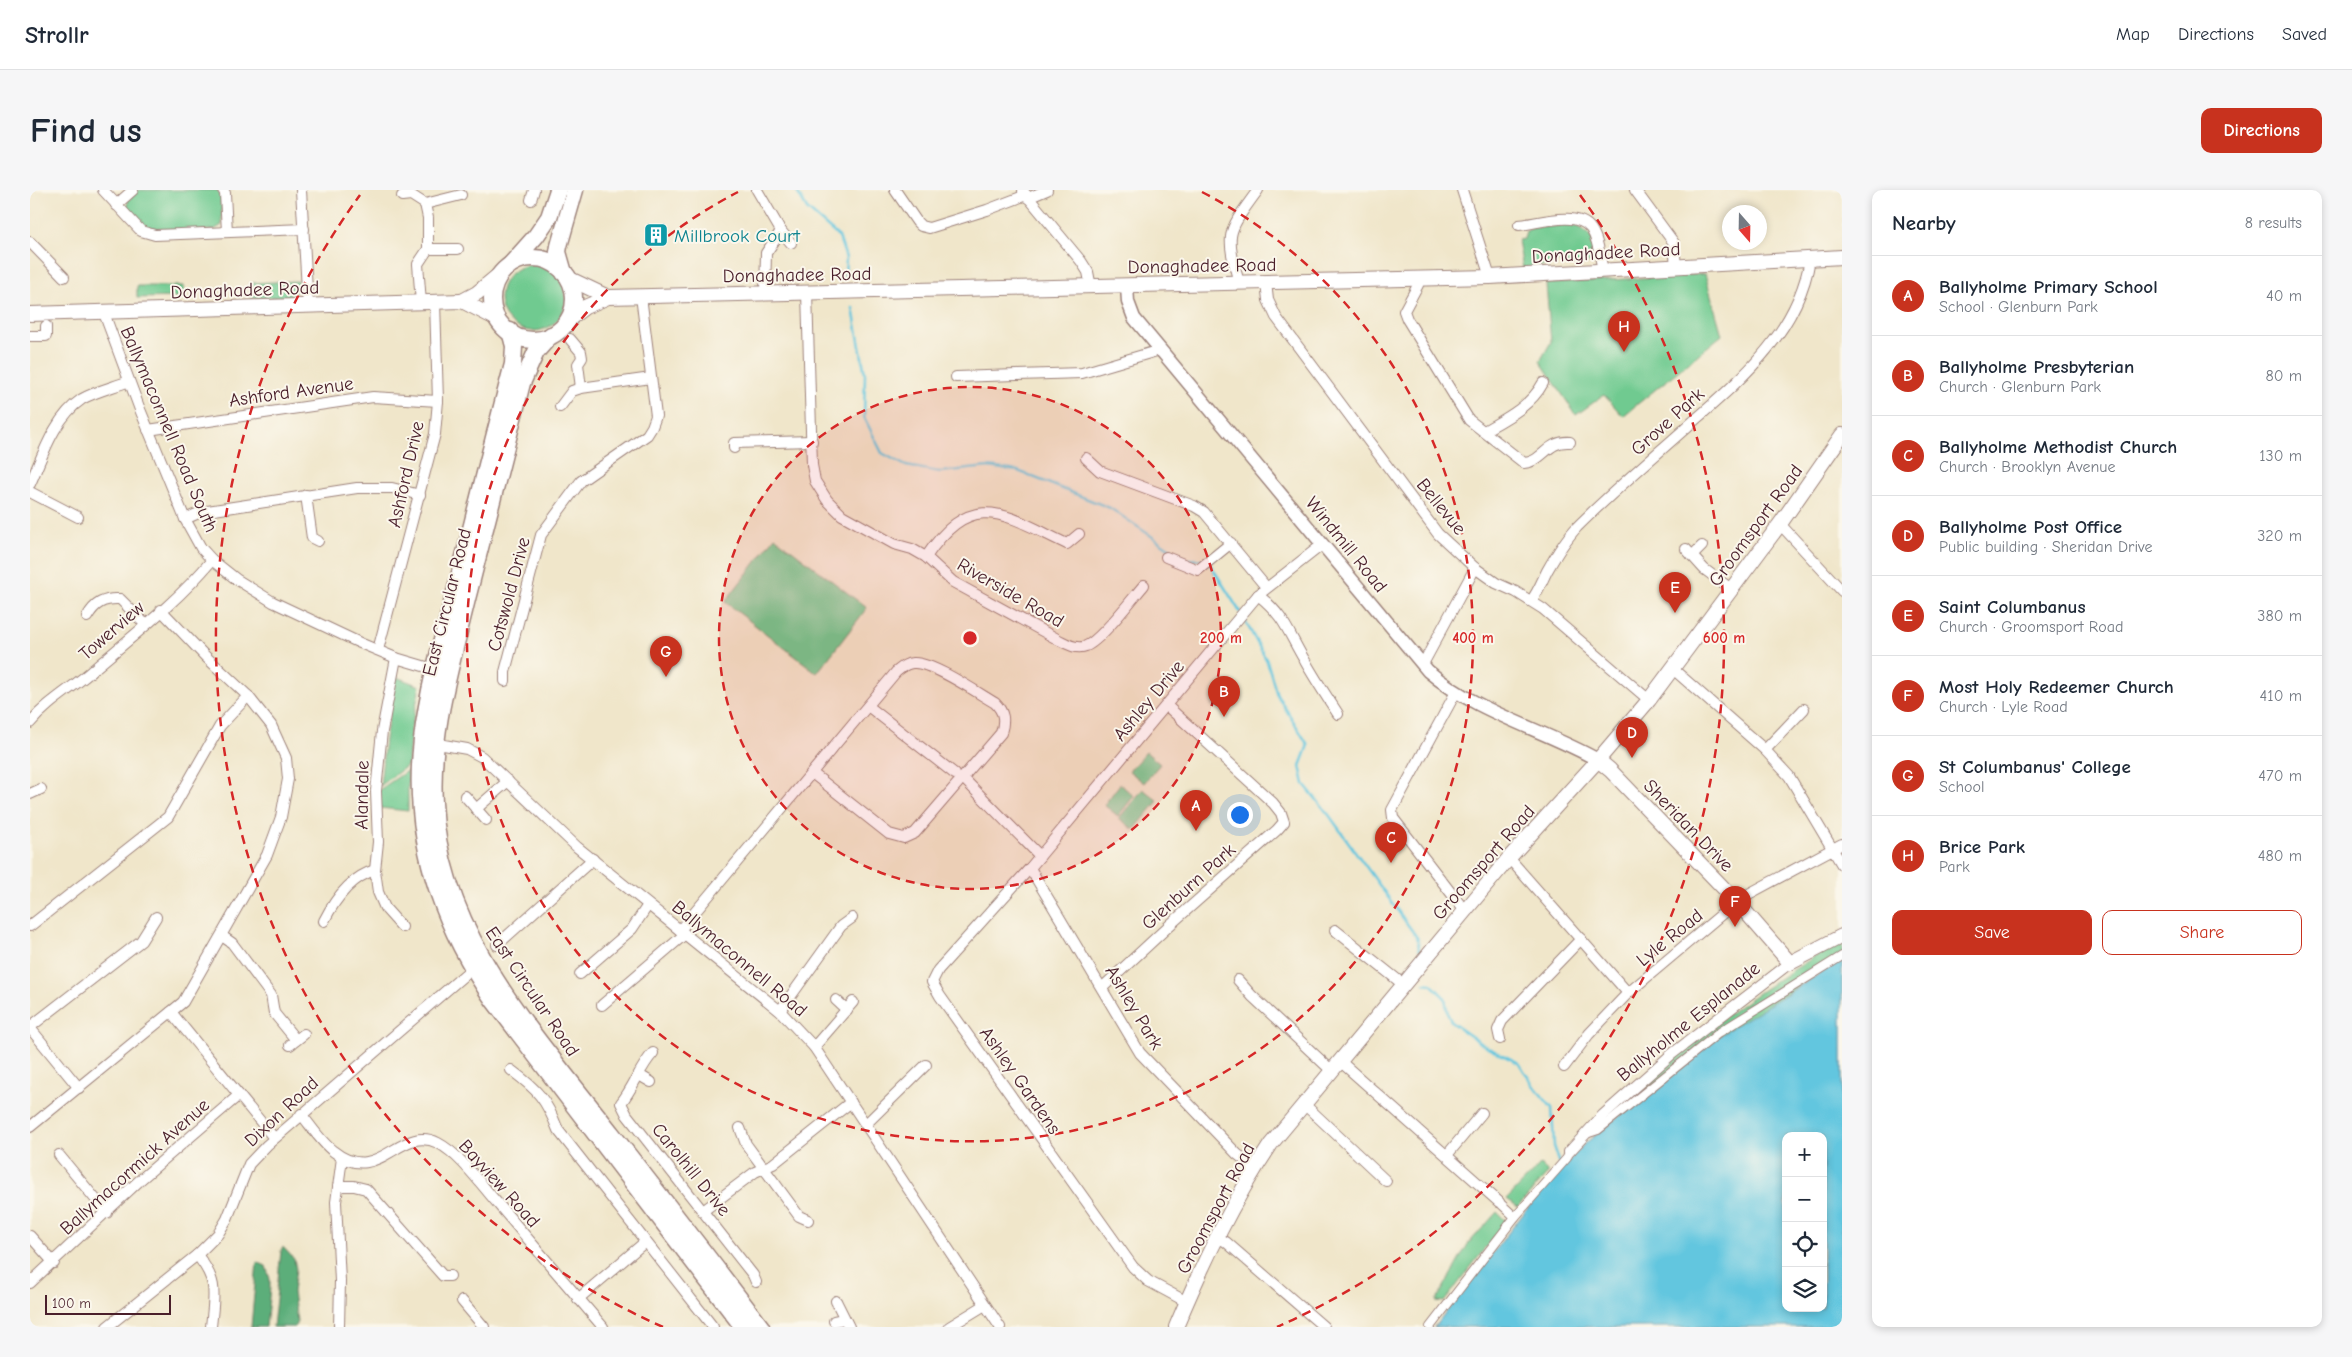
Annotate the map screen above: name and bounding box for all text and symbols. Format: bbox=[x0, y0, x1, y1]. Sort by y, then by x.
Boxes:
text: Strollr bbox=[25, 21, 89, 49]
text: Map bbox=[2116, 24, 2150, 45]
text: Directions bbox=[2178, 24, 2254, 45]
text: Saved bbox=[2282, 24, 2327, 45]
button: Directions bbox=[2201, 108, 2322, 153]
text: Find us bbox=[30, 110, 142, 151]
north arrow bbox=[1722, 205, 1767, 250]
text: Nearby bbox=[1892, 211, 1956, 235]
text: 8 results bbox=[2245, 214, 2302, 232]
building icon: Millbrook Court bbox=[643, 222, 669, 248]
place label: Millbrook Court bbox=[674, 225, 801, 247]
street label: Donaghadee Road bbox=[1531, 238, 1681, 268]
street label: Donaghadee Road bbox=[1127, 254, 1277, 278]
street label: Donaghadee Road bbox=[722, 263, 872, 287]
street label: Donaghadee Road bbox=[170, 276, 320, 304]
text: Ballyholme Primary School bbox=[1939, 276, 2158, 298]
text: A bbox=[1904, 287, 1912, 305]
text: 40 m bbox=[2266, 287, 2302, 305]
text: School · Glenburn Park bbox=[1939, 298, 2098, 316]
pin: H bbox=[1608, 311, 1640, 352]
street label: Ballymaconnell Road South bbox=[116, 323, 222, 536]
text: Ballyholme Presbyterian bbox=[1939, 356, 2134, 378]
text: B bbox=[1903, 367, 1913, 385]
text: 80 m bbox=[2265, 367, 2302, 385]
street label: Ashford Avenue bbox=[228, 372, 355, 412]
text: Church · Glenburn Park bbox=[1939, 378, 2101, 396]
street label: Grove Park bbox=[1627, 383, 1709, 460]
street label: Ashford Drive bbox=[383, 419, 429, 530]
text: Ballyholme Methodist Church bbox=[1939, 436, 2177, 458]
text: C bbox=[1903, 447, 1913, 465]
text: 130 m bbox=[2259, 447, 2302, 465]
text: Church · Brooklyn Avenue bbox=[1939, 458, 2115, 476]
street label: Groomsport Road bbox=[1704, 460, 1807, 591]
street label: Bellevue bbox=[1412, 474, 1471, 539]
street label: Windmill Road bbox=[1301, 492, 1392, 597]
text: Ballyholme Post Office bbox=[1939, 516, 2122, 538]
street label: East Circular Road bbox=[418, 526, 476, 678]
text: D bbox=[1903, 527, 1913, 545]
text: 320 m bbox=[2257, 527, 2302, 545]
street label: Cotswold Drive bbox=[483, 535, 535, 654]
text: Public building · Sheridan Drive bbox=[1939, 538, 2152, 556]
street label: Riverside Road bbox=[953, 553, 1068, 632]
pin: E bbox=[1659, 572, 1691, 613]
street label: Towerview bbox=[75, 596, 149, 665]
text: Saint Columbanus bbox=[1939, 596, 2086, 618]
text: E bbox=[1903, 607, 1913, 625]
text: 380 m bbox=[2257, 607, 2302, 625]
text: Church · Groomsport Road bbox=[1939, 618, 2123, 636]
centre of rings bbox=[961, 629, 979, 647]
text: 200 m bbox=[1200, 629, 1242, 647]
text: 400 m bbox=[1452, 629, 1494, 647]
text: 600 m bbox=[1703, 629, 1745, 647]
pin: G bbox=[650, 636, 682, 677]
street label: Ashley Drive bbox=[1109, 656, 1189, 745]
pin: B bbox=[1208, 676, 1240, 717]
text: Most Holy Redeemer Church bbox=[1939, 676, 2174, 698]
text: F bbox=[1903, 687, 1913, 705]
text: 410 m bbox=[2260, 687, 2302, 705]
text: Church · Lyle Road bbox=[1939, 698, 2068, 716]
pin: D bbox=[1616, 717, 1648, 758]
text: St Columbanus' College bbox=[1939, 756, 2131, 778]
street label: Alandale bbox=[350, 760, 374, 830]
text: G bbox=[1902, 767, 1914, 785]
text: 470 m bbox=[2258, 767, 2302, 785]
street label: Sheridan Drive bbox=[1639, 775, 1738, 876]
text: School bbox=[1939, 778, 1985, 796]
pin: A bbox=[1180, 790, 1212, 831]
street label: Groomsport Road bbox=[1428, 801, 1540, 925]
your location bbox=[1227, 802, 1253, 828]
pin: C bbox=[1375, 822, 1407, 863]
text: Brice Park bbox=[1939, 836, 2025, 858]
street label: Glenburn Park bbox=[1137, 838, 1241, 935]
text: H bbox=[1902, 847, 1914, 865]
text: 480 m bbox=[2258, 847, 2302, 865]
text: Park bbox=[1939, 858, 1970, 876]
pin: F bbox=[1719, 886, 1751, 927]
street label: Ballymaconnell Road bbox=[667, 896, 811, 1022]
street label: Lyle Road bbox=[1632, 904, 1707, 971]
button: Save bbox=[1892, 910, 2092, 955]
button: Share bbox=[2102, 910, 2302, 955]
street label: East Circular Road bbox=[481, 923, 584, 1061]
street label: Ballyholme Esplanade bbox=[1613, 957, 1765, 1086]
street label: Ashley Park bbox=[1100, 962, 1168, 1054]
street label: Ashley Gardens bbox=[975, 1023, 1065, 1139]
street label: Dixon Road bbox=[240, 1072, 323, 1151]
street label: Ballymacormick Avenue bbox=[56, 1094, 214, 1240]
street label: Carolhill Drive bbox=[647, 1119, 735, 1220]
map controls bbox=[1782, 1132, 1827, 1312]
button: + bbox=[1782, 1132, 1827, 1177]
street label: Bayview Road bbox=[454, 1135, 544, 1232]
street label: Groomsport Road bbox=[1172, 1139, 1260, 1278]
button: − bbox=[1782, 1177, 1827, 1222]
button: locate bbox=[1782, 1222, 1827, 1267]
button: layers bbox=[1782, 1267, 1827, 1312]
scale bar bbox=[45, 1292, 171, 1315]
text: 100 m bbox=[52, 1295, 91, 1312]

